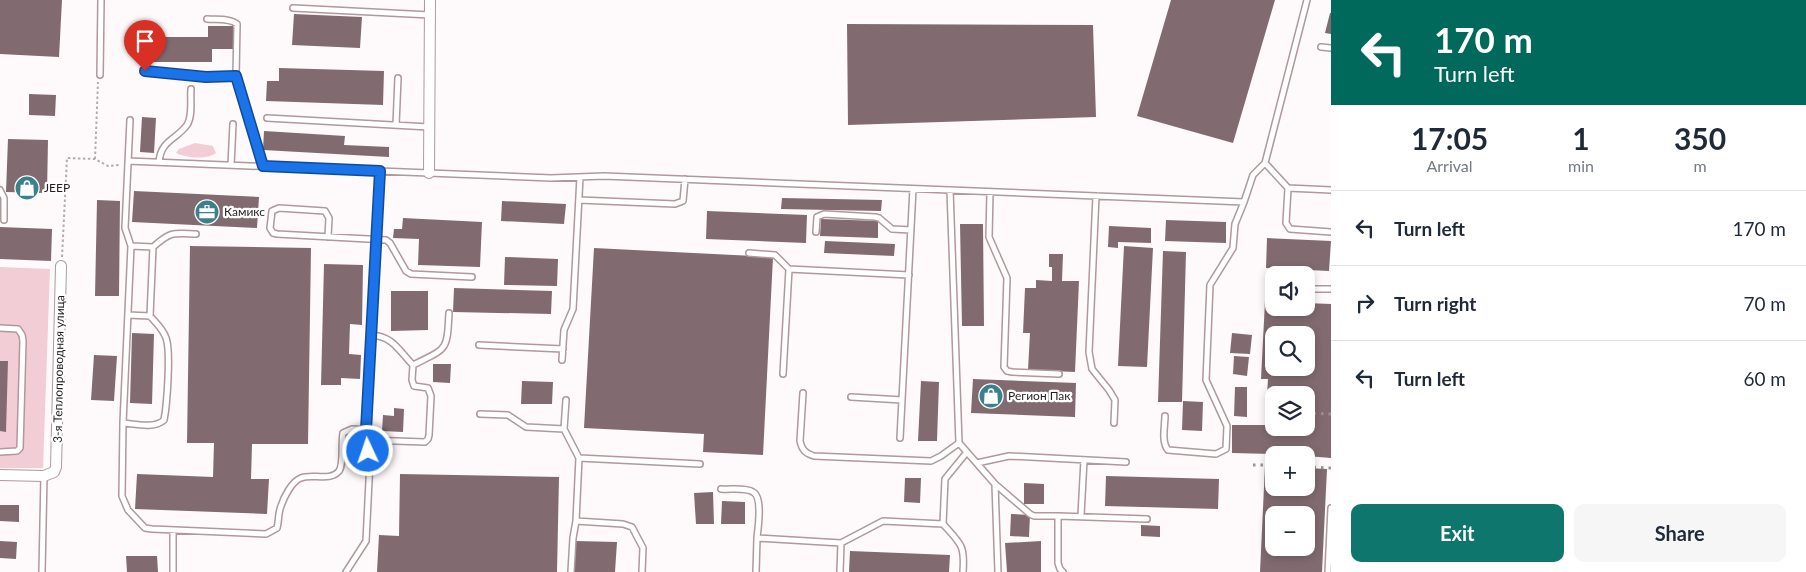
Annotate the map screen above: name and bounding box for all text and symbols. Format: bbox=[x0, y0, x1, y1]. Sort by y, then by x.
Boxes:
text: 170 m bbox=[1434, 18, 1533, 60]
pin bbox=[124, 20, 166, 71]
icon: left bbox=[1351, 20, 1416, 85]
icon: arrive bbox=[131, 27, 159, 55]
text: Turn left bbox=[1434, 60, 1515, 87]
text: 17:05 bbox=[1411, 120, 1488, 156]
text: 1 bbox=[1572, 120, 1590, 156]
text: 350 bbox=[1674, 120, 1726, 156]
text: Arrival bbox=[1426, 156, 1473, 175]
text: min bbox=[1568, 156, 1594, 175]
text: m bbox=[1693, 156, 1707, 175]
shop icon: JEEP bbox=[14, 175, 40, 201]
place label: JEEP bbox=[44, 180, 70, 195]
office icon: Камикс bbox=[194, 199, 220, 225]
place label: Камикс bbox=[224, 204, 265, 219]
icon: left bbox=[1351, 214, 1379, 242]
text: Turn left bbox=[1394, 217, 1465, 240]
text: 170 m bbox=[1732, 217, 1786, 240]
map controls bbox=[1265, 266, 1315, 556]
button: sound bbox=[1265, 266, 1315, 316]
icon: right bbox=[1351, 289, 1379, 317]
text: Turn right bbox=[1394, 292, 1476, 315]
text: 70 m bbox=[1743, 292, 1786, 315]
street label: 3-я Теплопроводная улица bbox=[50, 295, 67, 443]
button: search bbox=[1265, 326, 1315, 376]
icon: left bbox=[1351, 364, 1379, 392]
text: Turn left bbox=[1394, 367, 1465, 390]
text: 60 m bbox=[1743, 367, 1786, 390]
shop icon: Регион Пак bbox=[978, 383, 1004, 409]
button: layers bbox=[1265, 386, 1315, 436]
place label: Регион Пак bbox=[1008, 388, 1071, 403]
position arrow bbox=[341, 424, 393, 476]
button: + bbox=[1265, 446, 1315, 496]
button: Exit bbox=[1351, 504, 1564, 562]
button: Share bbox=[1574, 504, 1786, 562]
button: − bbox=[1265, 506, 1315, 556]

